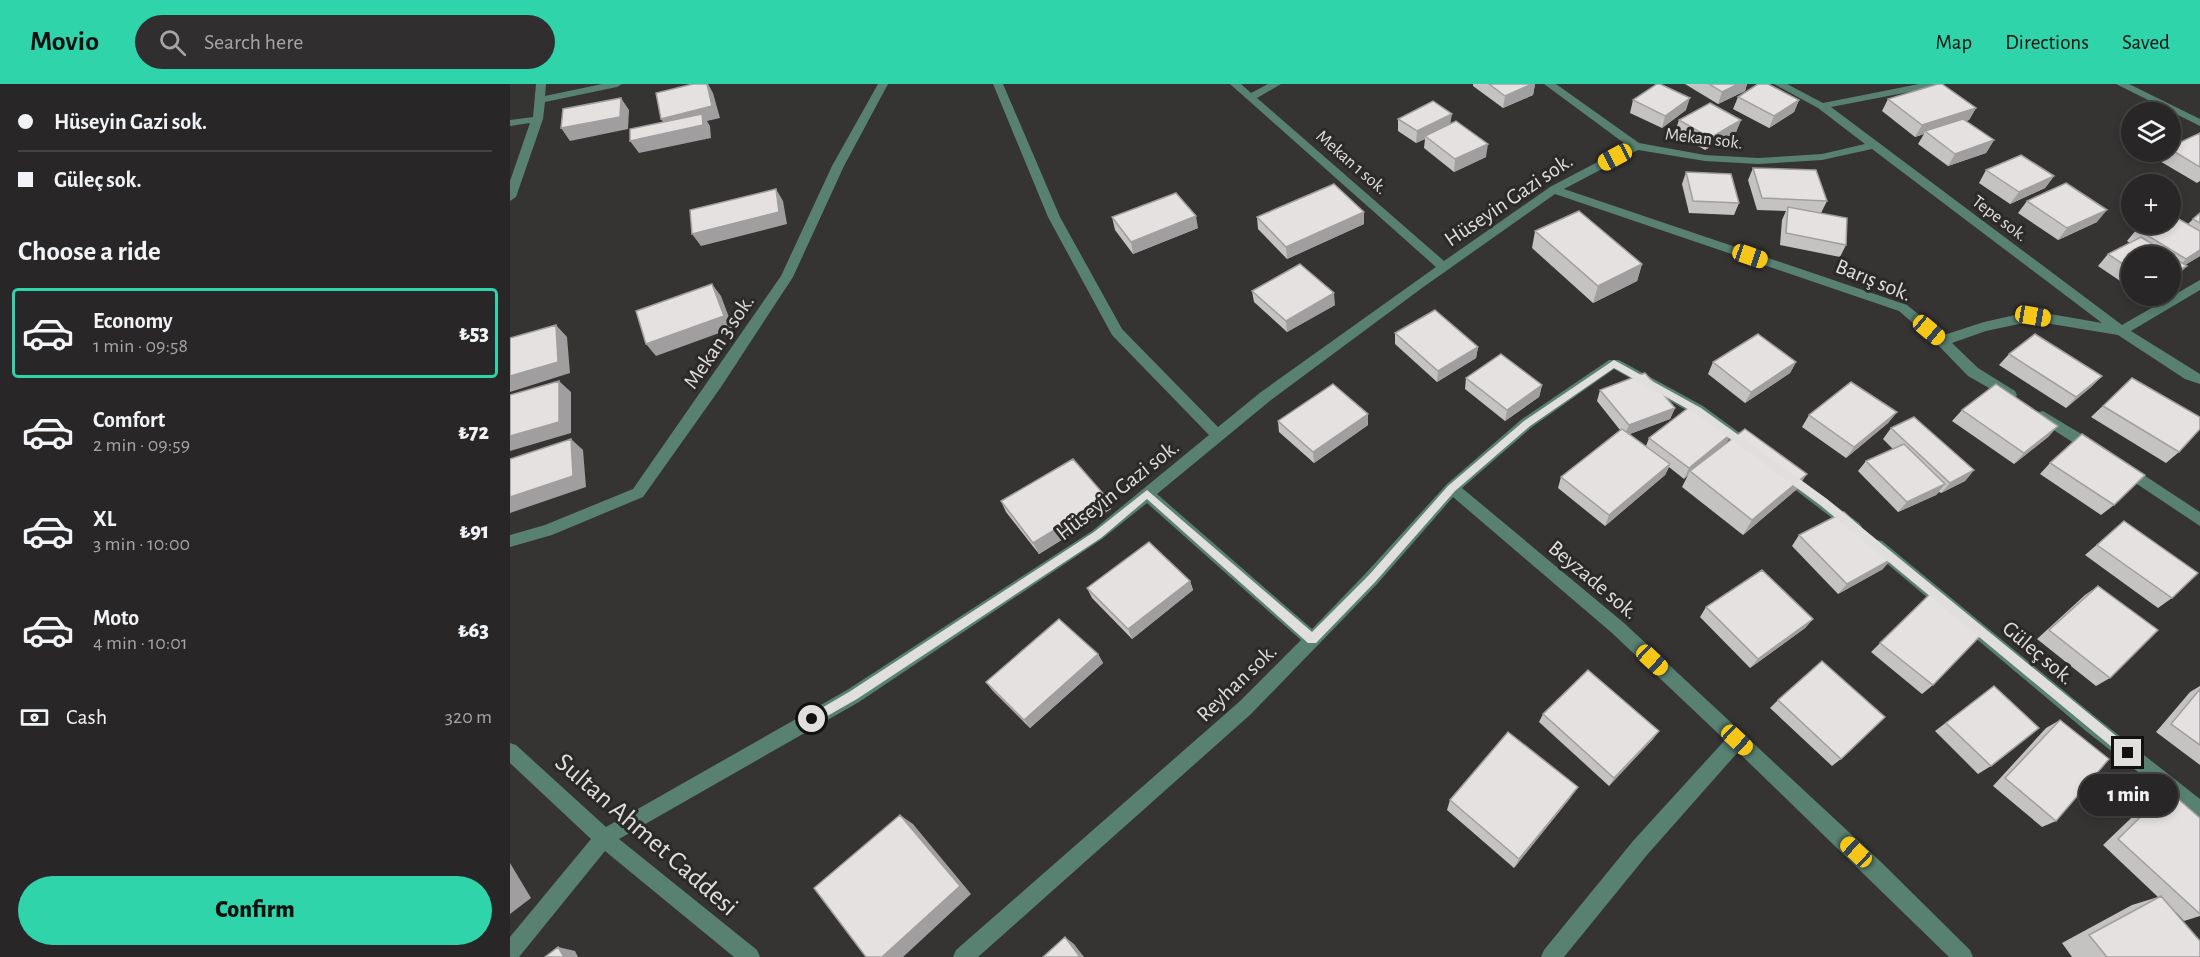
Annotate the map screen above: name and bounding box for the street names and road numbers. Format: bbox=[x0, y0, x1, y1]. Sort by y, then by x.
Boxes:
street label: Mekan sok. bbox=[1664, 125, 1744, 153]
street label: Mekan 1 sok. bbox=[1312, 127, 1390, 198]
street label: Hüseyin Gazi sok. bbox=[1441, 149, 1577, 251]
street label: Tepe sok. bbox=[1968, 192, 2030, 245]
street label: Barış sok. bbox=[1832, 255, 1915, 305]
street label: Mekan 3 sok. bbox=[679, 291, 758, 393]
street label: Hüseyin Gazi sok. bbox=[1052, 435, 1183, 544]
street label: Beyzade sok. bbox=[1544, 536, 1642, 623]
street label: Güleç sok. bbox=[1998, 617, 2078, 689]
street label: Reyhan sok. bbox=[1193, 640, 1281, 726]
street label: Sultan Ahmet Caddesi bbox=[550, 748, 743, 921]

